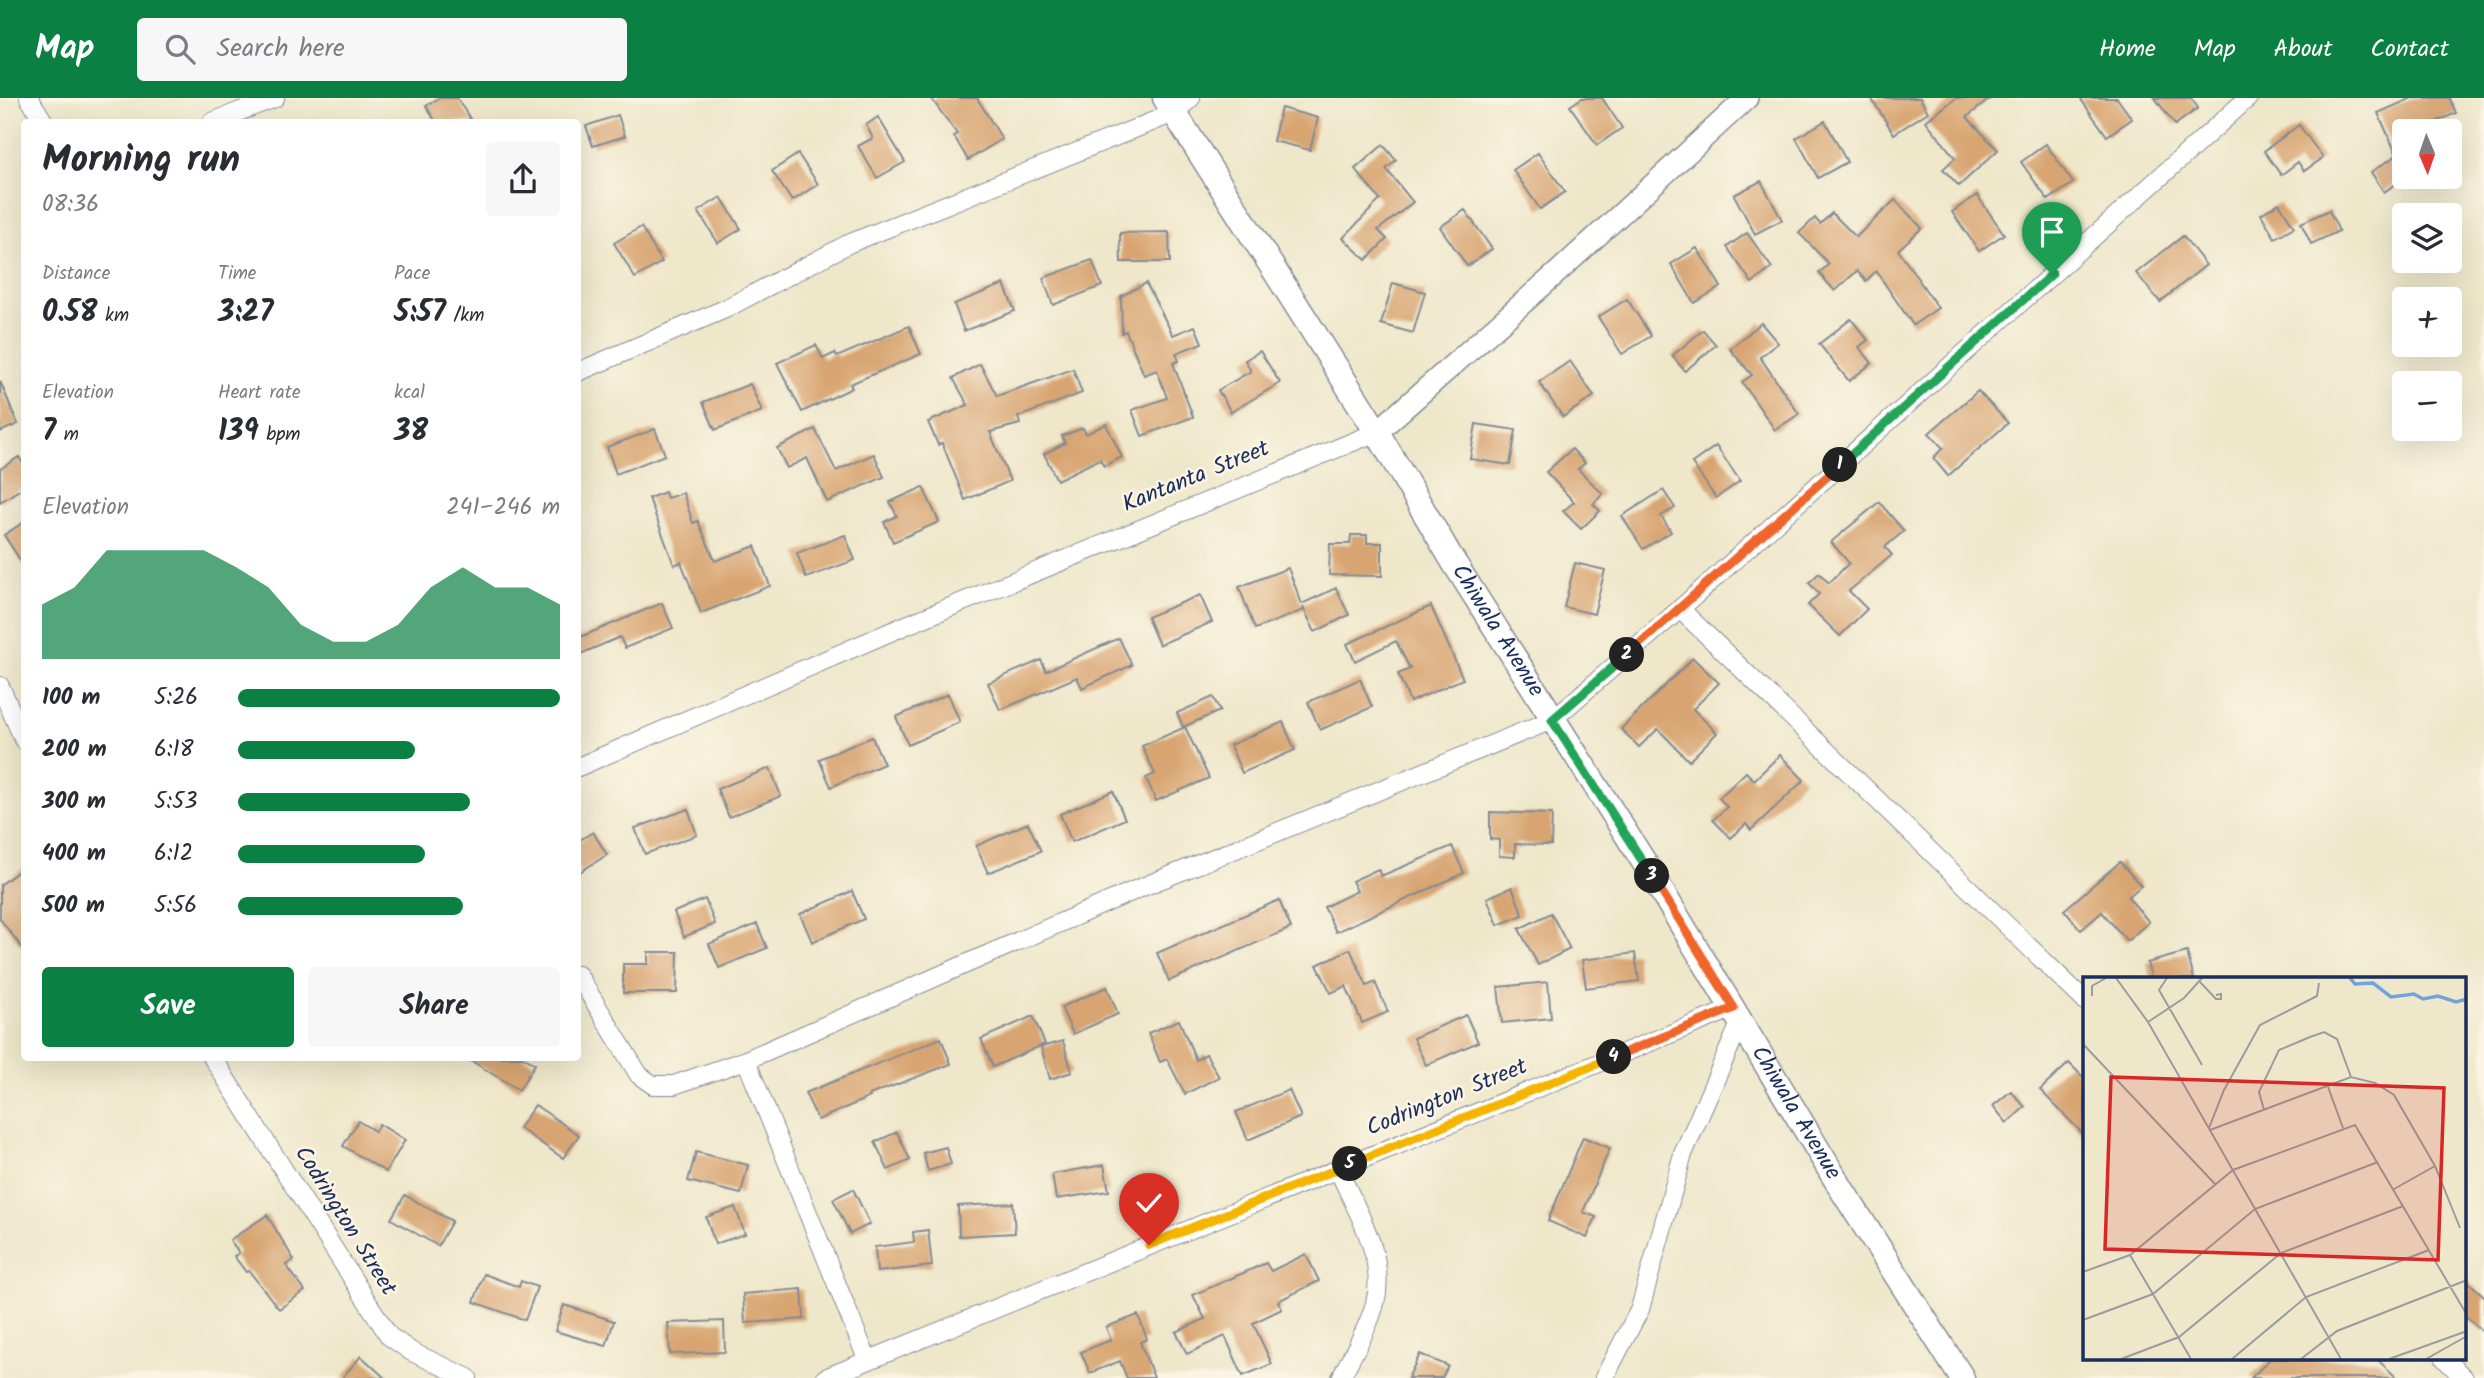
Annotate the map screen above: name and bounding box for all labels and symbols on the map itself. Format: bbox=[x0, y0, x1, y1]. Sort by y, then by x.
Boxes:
north arrow bbox=[2392, 119, 2462, 189]
pin bbox=[2022, 202, 2082, 274]
street label: Kantanta Street bbox=[1117, 431, 1276, 523]
pin: 1 bbox=[1822, 448, 1857, 482]
street label: Chiwala Avenue bbox=[1442, 557, 1553, 704]
pin: 2 bbox=[1610, 638, 1644, 672]
pin: 3 bbox=[1634, 858, 1670, 894]
inset map bbox=[2083, 977, 2466, 1360]
street label: Chiwala Avenue bbox=[1741, 1039, 1850, 1187]
pin: 4 bbox=[1596, 1040, 1632, 1074]
street label: Codrington Street bbox=[1361, 1049, 1534, 1147]
street label: Codrington Street bbox=[284, 1139, 406, 1304]
pin: 5 bbox=[1332, 1146, 1368, 1182]
pin bbox=[1119, 1173, 1179, 1245]

